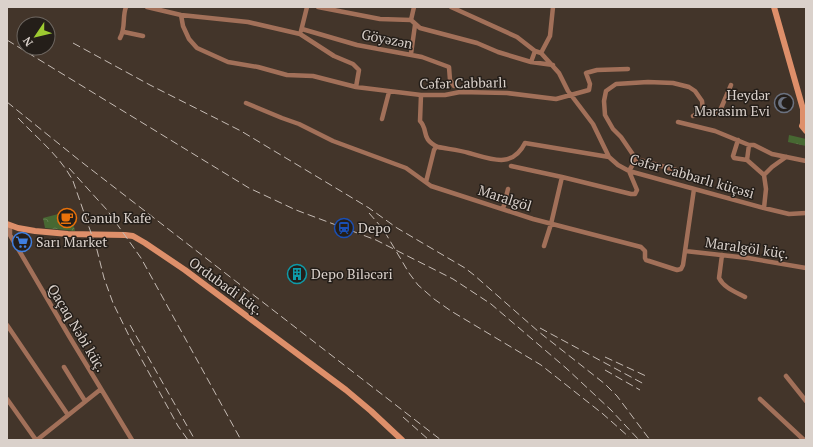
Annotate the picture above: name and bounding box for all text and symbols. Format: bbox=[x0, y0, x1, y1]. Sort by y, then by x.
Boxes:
north arrow bbox=[16, 16, 56, 56]
street label: Göyəzən bbox=[360, 24, 415, 53]
text: N bbox=[19, 34, 36, 49]
street label: Cəfər Cabbarlı bbox=[419, 72, 507, 93]
place label: Heydər Mərasim Evi bbox=[694, 85, 771, 120]
mosque icon: Heydər Mərasim Evi bbox=[773, 92, 795, 114]
street label: Cəfər Cabbarlı küçəsi bbox=[628, 149, 757, 202]
street label: Maralgöl bbox=[476, 180, 534, 215]
cafe icon: Cənub Kafe bbox=[56, 207, 78, 229]
place label: Cənub Kafe bbox=[81, 208, 151, 227]
station icon: Depo bbox=[333, 217, 355, 239]
place label: Depo bbox=[358, 218, 391, 237]
supermarket icon: Sarı Market bbox=[11, 231, 33, 253]
place label: Sarı Market bbox=[36, 232, 108, 251]
street label: Maralgöl küç. bbox=[704, 232, 790, 263]
street label: Ordubadi küç. bbox=[185, 252, 267, 319]
building icon: Depo Biləcəri bbox=[286, 263, 308, 285]
place label: Depo Biləcəri bbox=[311, 264, 393, 283]
street label: Qaçaq Nəbi küç. bbox=[44, 280, 111, 375]

